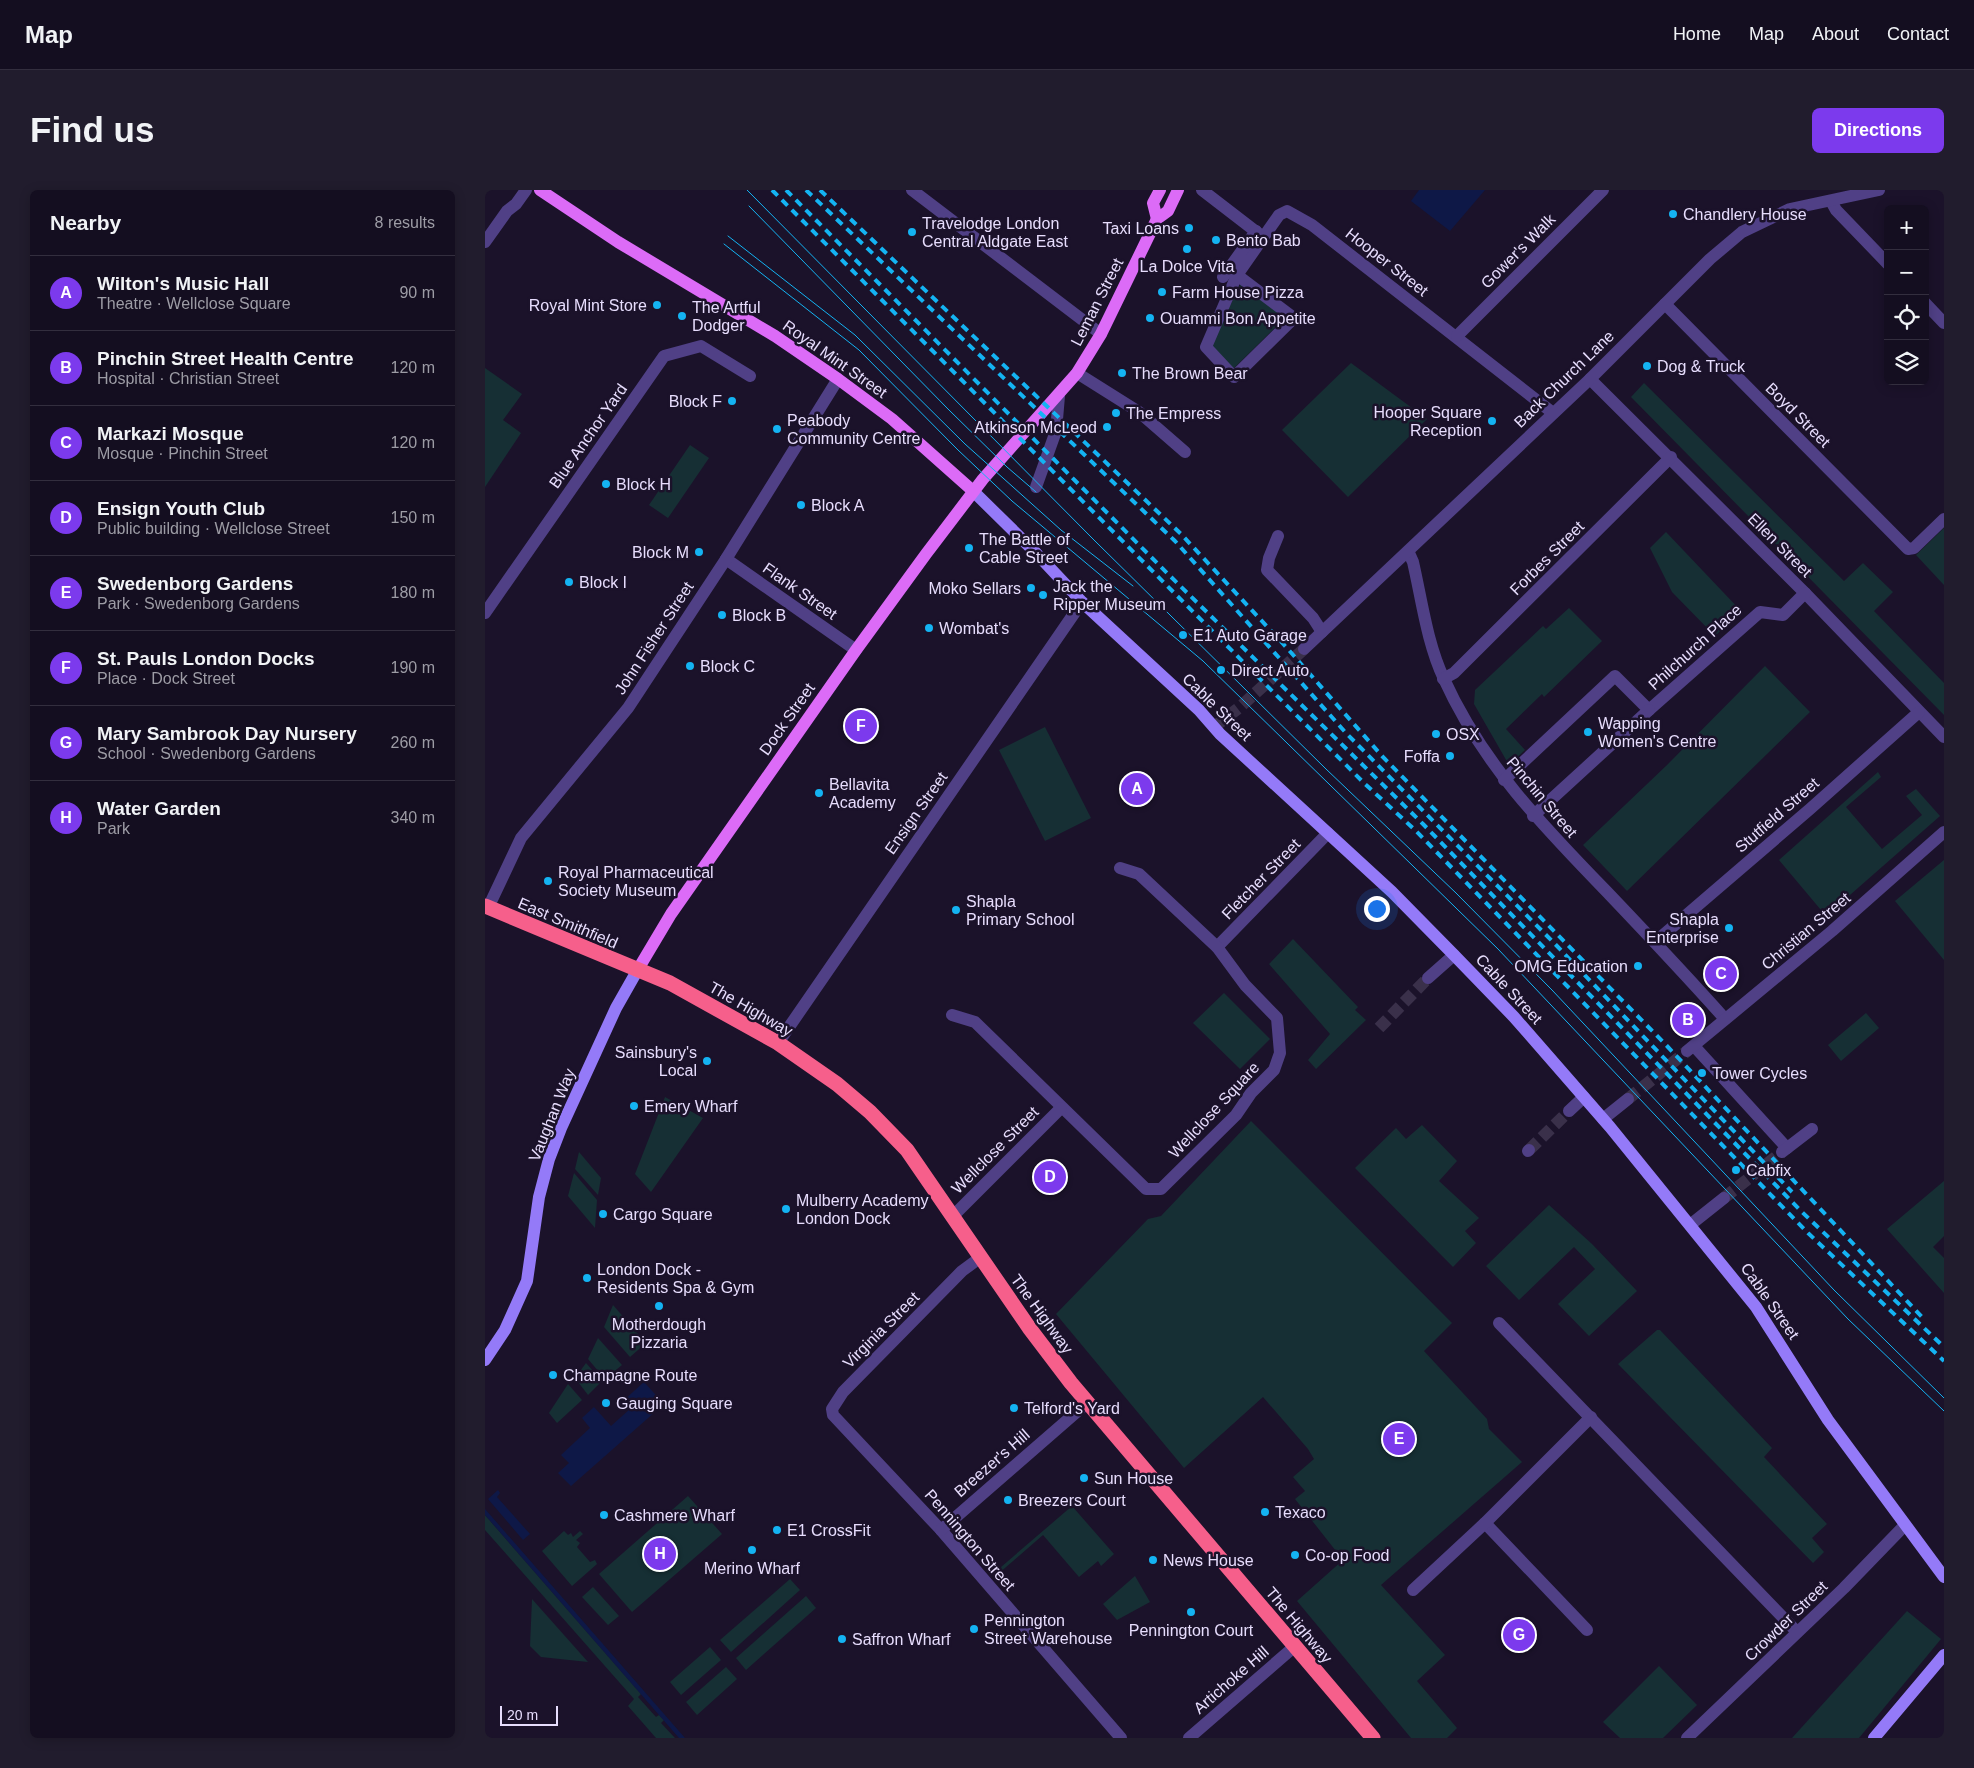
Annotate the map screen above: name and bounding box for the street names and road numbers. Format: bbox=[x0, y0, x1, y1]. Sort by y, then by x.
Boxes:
street label: Gower's Walk bbox=[1477, 210, 1559, 292]
street label: Hooper Street bbox=[1343, 225, 1432, 300]
street label: Leman Street bbox=[1068, 255, 1127, 349]
street label: Royal Mint Street bbox=[780, 317, 891, 401]
street label: Back Church Lane bbox=[1511, 327, 1617, 431]
street label: Boyd Street bbox=[1762, 379, 1834, 451]
street label: Blue Anchor Yard bbox=[546, 381, 630, 491]
street label: Ellen Street bbox=[1745, 510, 1816, 581]
street label: Forbes Street bbox=[1507, 517, 1588, 598]
street label: Flank Street bbox=[760, 559, 841, 623]
street label: John Fisher Street bbox=[611, 578, 697, 697]
street label: Philchurch Place bbox=[1645, 601, 1745, 693]
street label: Cable Street bbox=[1179, 670, 1255, 744]
street label: Dock Street bbox=[756, 679, 818, 758]
street label: Pinchin Street bbox=[1503, 753, 1581, 841]
street label: Ensign Street bbox=[881, 768, 951, 857]
street label: Stutfield Street bbox=[1732, 774, 1823, 856]
street label: Fletcher Street bbox=[1218, 835, 1304, 923]
street label: Christian Street bbox=[1758, 889, 1854, 973]
street label: East Smithfield bbox=[516, 894, 620, 952]
street label: Cable Street bbox=[1472, 951, 1546, 1028]
street label: The Highway bbox=[706, 978, 796, 1040]
street label: Wellclose Square bbox=[1165, 1059, 1263, 1161]
street label: Vaughan Way bbox=[526, 1066, 578, 1164]
street label: Wellclose Street bbox=[948, 1103, 1042, 1197]
street label: Cable Street bbox=[1738, 1260, 1803, 1343]
street label: The Highway bbox=[1008, 1271, 1076, 1357]
street label: Virginia Street bbox=[840, 1288, 923, 1371]
street label: Breezer's Hill bbox=[951, 1426, 1033, 1500]
street label: Pennington Street bbox=[922, 1486, 1019, 1594]
street label: Crowder Street bbox=[1741, 1577, 1831, 1664]
street label: The Highway bbox=[1262, 1584, 1336, 1666]
street label: Artichoke Hill bbox=[1190, 1643, 1272, 1717]

